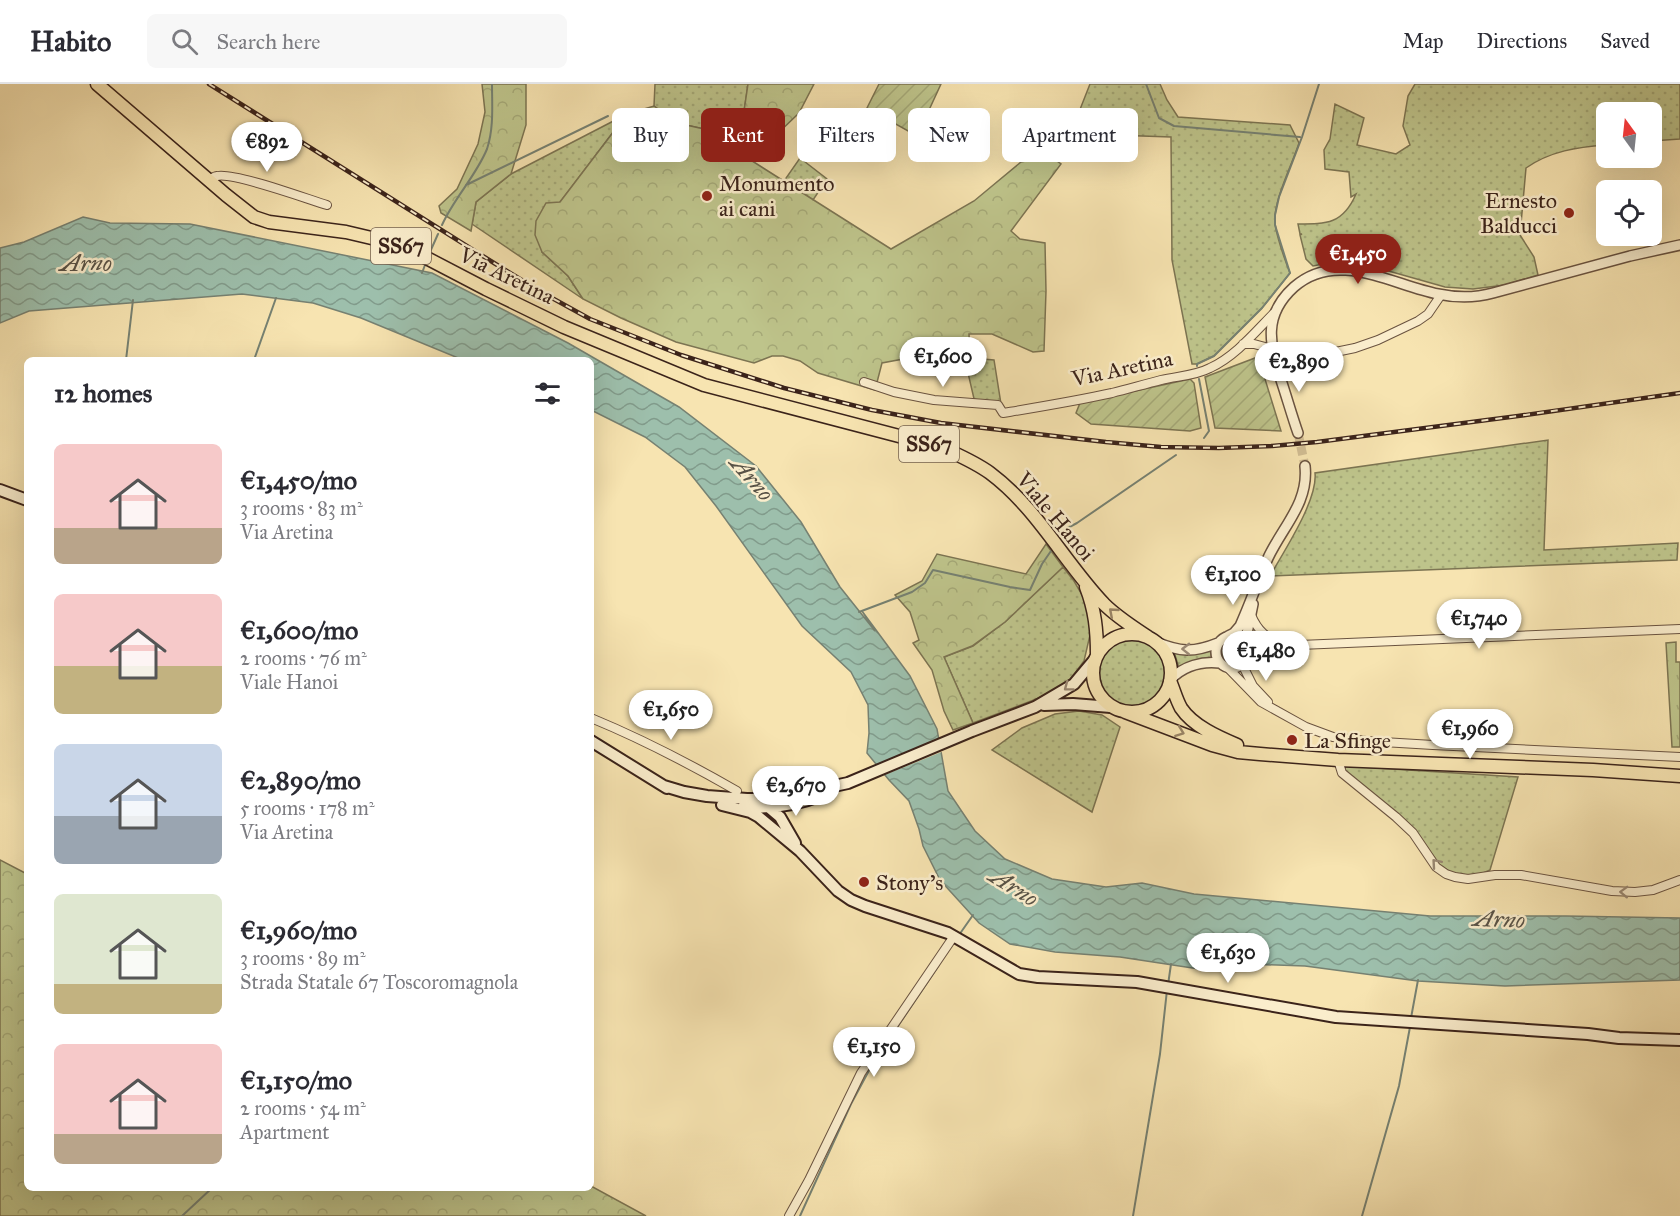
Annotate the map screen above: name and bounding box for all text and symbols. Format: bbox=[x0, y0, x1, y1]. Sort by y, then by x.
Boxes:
search box bbox=[147, 14, 567, 68]
text: Habito bbox=[30, 24, 111, 59]
icon: search bbox=[168, 25, 201, 58]
text: Search here bbox=[216, 28, 320, 55]
text: Map bbox=[1403, 28, 1444, 54]
text: Directions bbox=[1477, 28, 1567, 54]
text: Saved bbox=[1600, 28, 1650, 54]
north arrow bbox=[1596, 102, 1662, 168]
map controls bbox=[1596, 102, 1662, 246]
chip: Buy bbox=[612, 108, 689, 162]
chip: Rent bbox=[701, 108, 785, 162]
chip: Filters bbox=[797, 108, 896, 162]
chip: New bbox=[908, 108, 990, 162]
chip: Apartment bbox=[1002, 108, 1138, 162]
pin: €892 bbox=[231, 122, 303, 173]
text: €892 bbox=[245, 129, 289, 153]
place label: Monumento ai cani bbox=[719, 170, 835, 222]
button: locate bbox=[1596, 180, 1662, 246]
place label: Ernesto Balducci bbox=[1480, 187, 1557, 239]
marker: Monumento ai cani bbox=[700, 189, 714, 203]
marker: Ernesto Balducci bbox=[1562, 206, 1576, 220]
road number: SS67 bbox=[371, 228, 431, 264]
pin: €1,450 bbox=[1309, 234, 1407, 285]
street label: Via Aretina bbox=[454, 240, 559, 310]
text: €1,450 bbox=[1329, 241, 1387, 265]
water label: Arno bbox=[57, 248, 112, 278]
pin: €1,600 bbox=[894, 337, 992, 388]
pin: €2,890 bbox=[1250, 342, 1348, 393]
text: €1,600 bbox=[914, 344, 972, 368]
street label: Via Aretina bbox=[1068, 344, 1176, 393]
text: €2,890 bbox=[1269, 349, 1329, 373]
text: 12 homes bbox=[54, 377, 152, 409]
icon: filters bbox=[531, 377, 564, 410]
road number: SS67 bbox=[899, 426, 959, 462]
water label: Arno bbox=[722, 446, 780, 507]
text: €1,450/mo bbox=[240, 464, 357, 496]
street label: Viale Hanoi bbox=[1010, 466, 1101, 566]
icon: home bbox=[102, 468, 174, 540]
text: 3 rooms · 83 m² bbox=[240, 496, 363, 520]
text: Via Aretina bbox=[240, 520, 333, 544]
pin: €1,100 bbox=[1184, 555, 1282, 606]
text: €1,100 bbox=[1205, 562, 1261, 586]
pin: €1,740 bbox=[1430, 599, 1528, 650]
text: €1,740 bbox=[1450, 606, 1508, 630]
one-way arrow bbox=[1109, 608, 1120, 619]
text: €1,600/mo bbox=[240, 614, 358, 646]
icon: home bbox=[102, 618, 174, 690]
pin: €1,480 bbox=[1217, 631, 1315, 682]
text: €1,480 bbox=[1237, 638, 1296, 662]
one-way arrow bbox=[1182, 643, 1191, 656]
text: 2 rooms · 76 m² bbox=[240, 646, 367, 670]
text: Viale Hanoi bbox=[240, 670, 338, 694]
one-way arrow bbox=[1064, 680, 1075, 691]
pin: €1,650 bbox=[622, 690, 720, 741]
text: €1,650 bbox=[643, 697, 699, 721]
pin: €1,960 bbox=[1421, 709, 1519, 760]
text: €1,960 bbox=[1441, 716, 1499, 740]
one-way arrow bbox=[1174, 725, 1185, 738]
place label: La Sfinge bbox=[1304, 727, 1391, 754]
marker: La Sfinge bbox=[1285, 733, 1299, 747]
text: €2,890/mo bbox=[240, 764, 361, 796]
pin: €2,670 bbox=[747, 766, 845, 817]
icon: home bbox=[102, 768, 174, 840]
text: €2,670 bbox=[766, 773, 826, 797]
text: 5 rooms · 178 m² bbox=[240, 796, 375, 820]
text: Via Aretina bbox=[240, 820, 333, 844]
water label: Arno bbox=[981, 859, 1044, 913]
one-way arrow bbox=[1432, 859, 1443, 870]
place label: Stony's bbox=[876, 869, 943, 896]
marker: Stony's bbox=[857, 875, 871, 889]
one-way arrow bbox=[1619, 885, 1628, 898]
water label: Arno bbox=[1469, 903, 1526, 935]
text: €1,960/mo bbox=[240, 914, 357, 946]
icon: home bbox=[102, 918, 174, 990]
pin: €1,630 bbox=[1179, 933, 1277, 984]
text: €1,630 bbox=[1200, 940, 1256, 964]
text: 3 rooms · 89 m² bbox=[240, 946, 365, 970]
text: Strada Statale 67 Toscoromagnola bbox=[240, 970, 518, 994]
pin: €1,150 bbox=[825, 1027, 923, 1078]
text: €1,150 bbox=[847, 1034, 901, 1058]
text: €1,150/mo bbox=[240, 1064, 352, 1096]
icon: home bbox=[102, 1068, 174, 1140]
text: 2 rooms · 54 m² bbox=[240, 1096, 366, 1120]
text: Apartment bbox=[240, 1120, 329, 1144]

